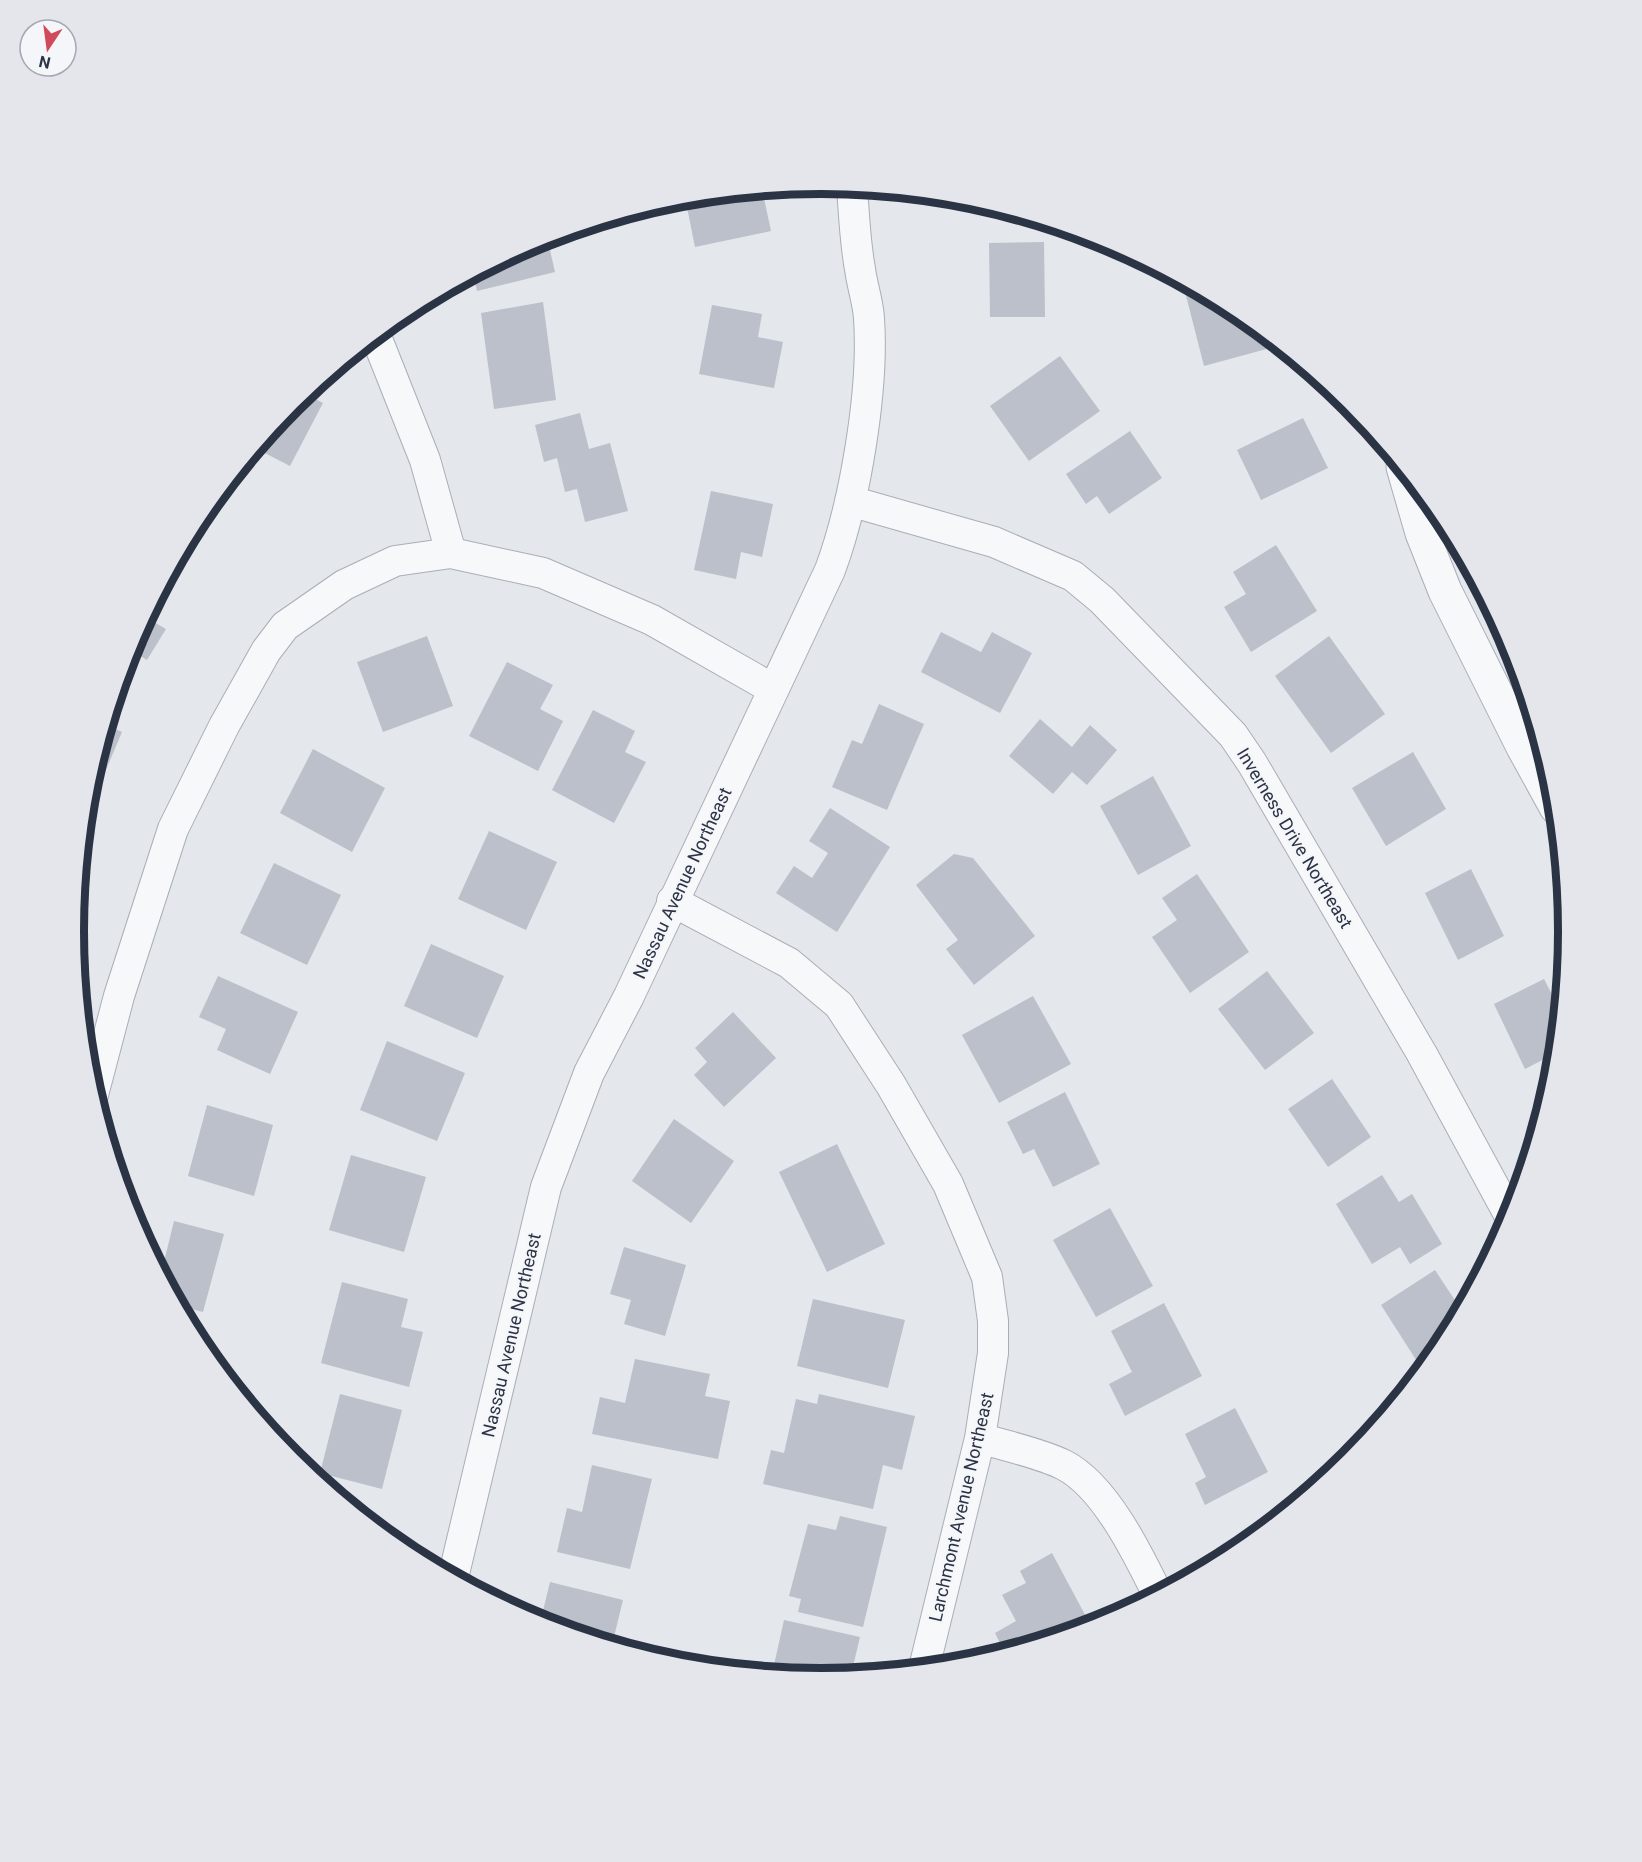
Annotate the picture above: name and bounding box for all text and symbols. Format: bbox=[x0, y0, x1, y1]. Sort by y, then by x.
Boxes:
north arrow bbox=[18, 18, 78, 78]
text: N bbox=[37, 52, 52, 73]
street label: Inverness Drive Northeast bbox=[1233, 744, 1357, 932]
street label: Nassau Avenue Northeast bbox=[628, 784, 736, 982]
street label: Nassau Avenue Northeast bbox=[477, 1231, 545, 1439]
street label: Larchmont Avenue Northeast bbox=[924, 1390, 998, 1624]

